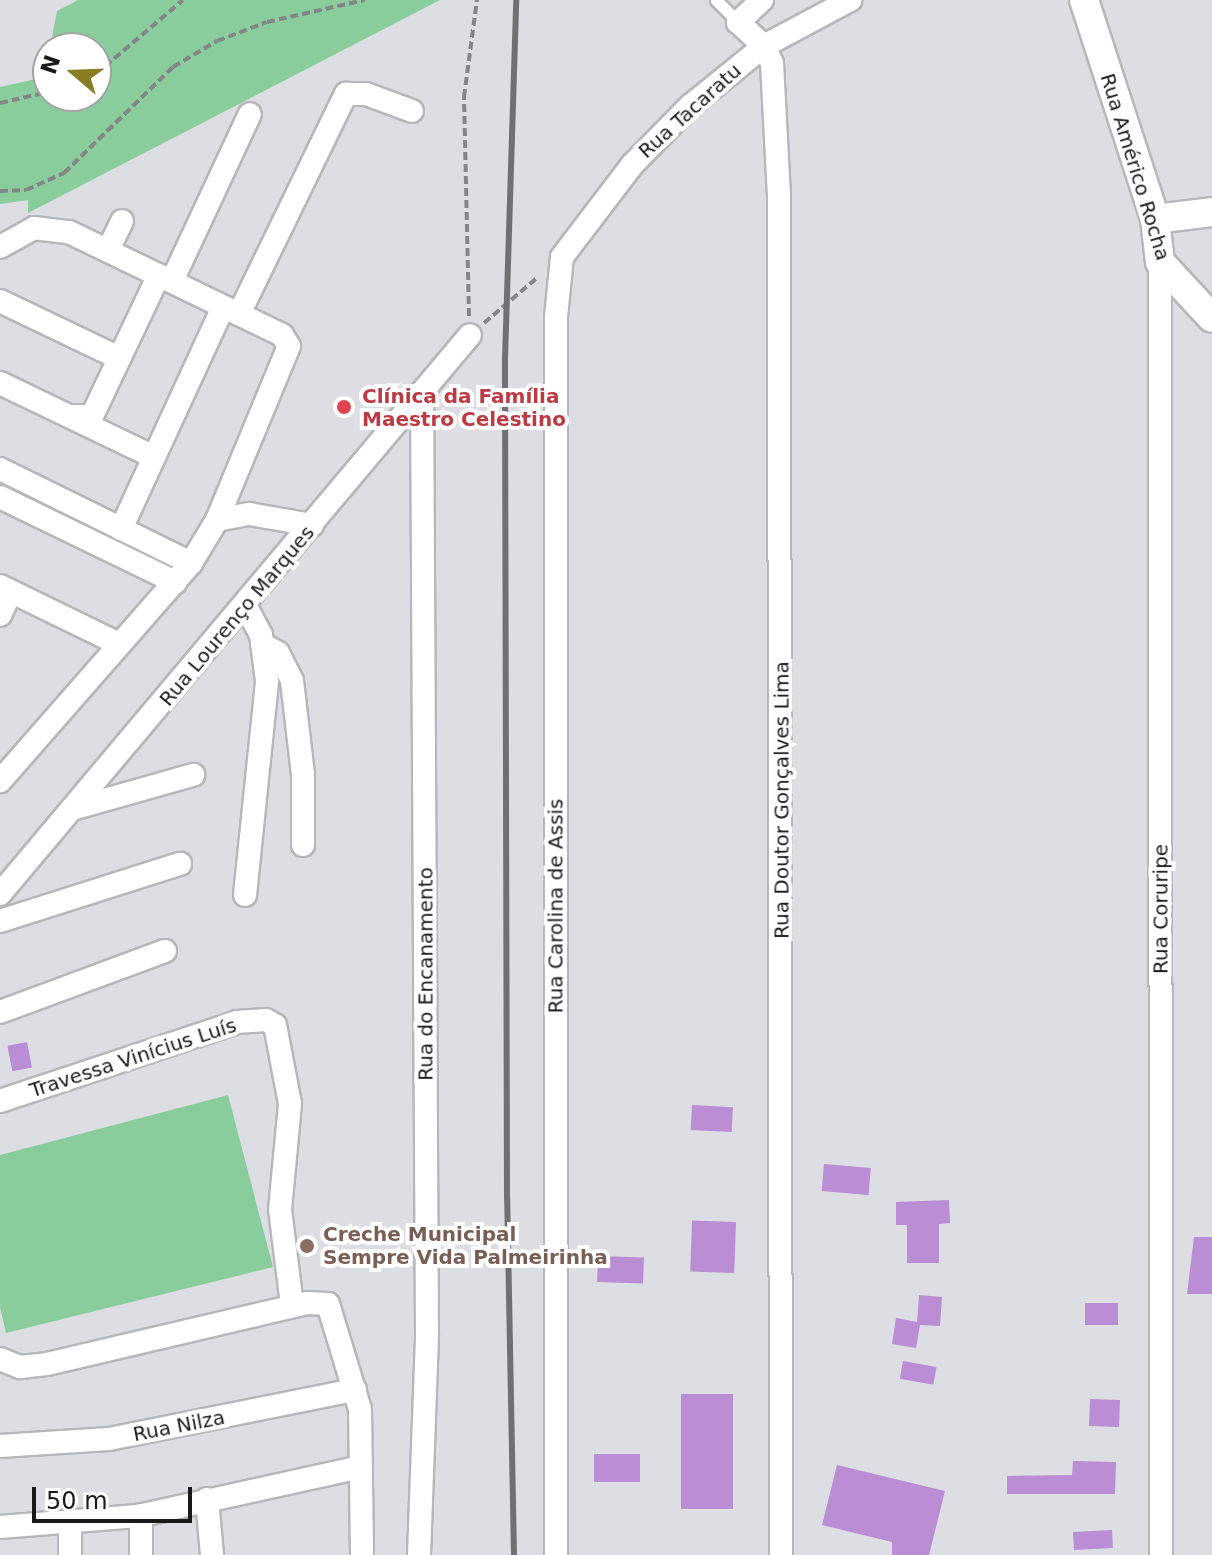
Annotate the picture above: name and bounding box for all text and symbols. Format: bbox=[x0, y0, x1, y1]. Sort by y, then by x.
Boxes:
north arrow bbox=[32, 32, 112, 112]
text: N bbox=[36, 52, 66, 77]
street label: Rua Tacaratu bbox=[634, 59, 746, 163]
street label: Rua Américo Rocha bbox=[1095, 71, 1175, 263]
place label: Clínica da Família Maestro Celestino bbox=[362, 384, 566, 431]
marker: Clínica da Família Maestro Celestino bbox=[333, 396, 355, 418]
street label: Rua Lourenço Marques bbox=[155, 521, 319, 711]
street label: Rua Doutor Gonçalves Lima bbox=[770, 661, 794, 939]
street label: Rua Carolina de Assis bbox=[544, 799, 568, 1013]
street label: Rua Coruripe bbox=[1149, 844, 1173, 974]
street label: Rua do Encanamento bbox=[414, 867, 438, 1081]
street label: Travessa Vinícius Luís bbox=[27, 1013, 239, 1103]
place label: Creche Municipal Sempre Vida Palmeirinha bbox=[323, 1222, 608, 1269]
marker: Creche Municipal Sempre Vida Palmeirinha bbox=[298, 1237, 316, 1255]
street label: Rua Nilza bbox=[131, 1405, 227, 1447]
scale bar bbox=[36, 1471, 196, 1521]
text: 50 m bbox=[46, 1487, 108, 1515]

